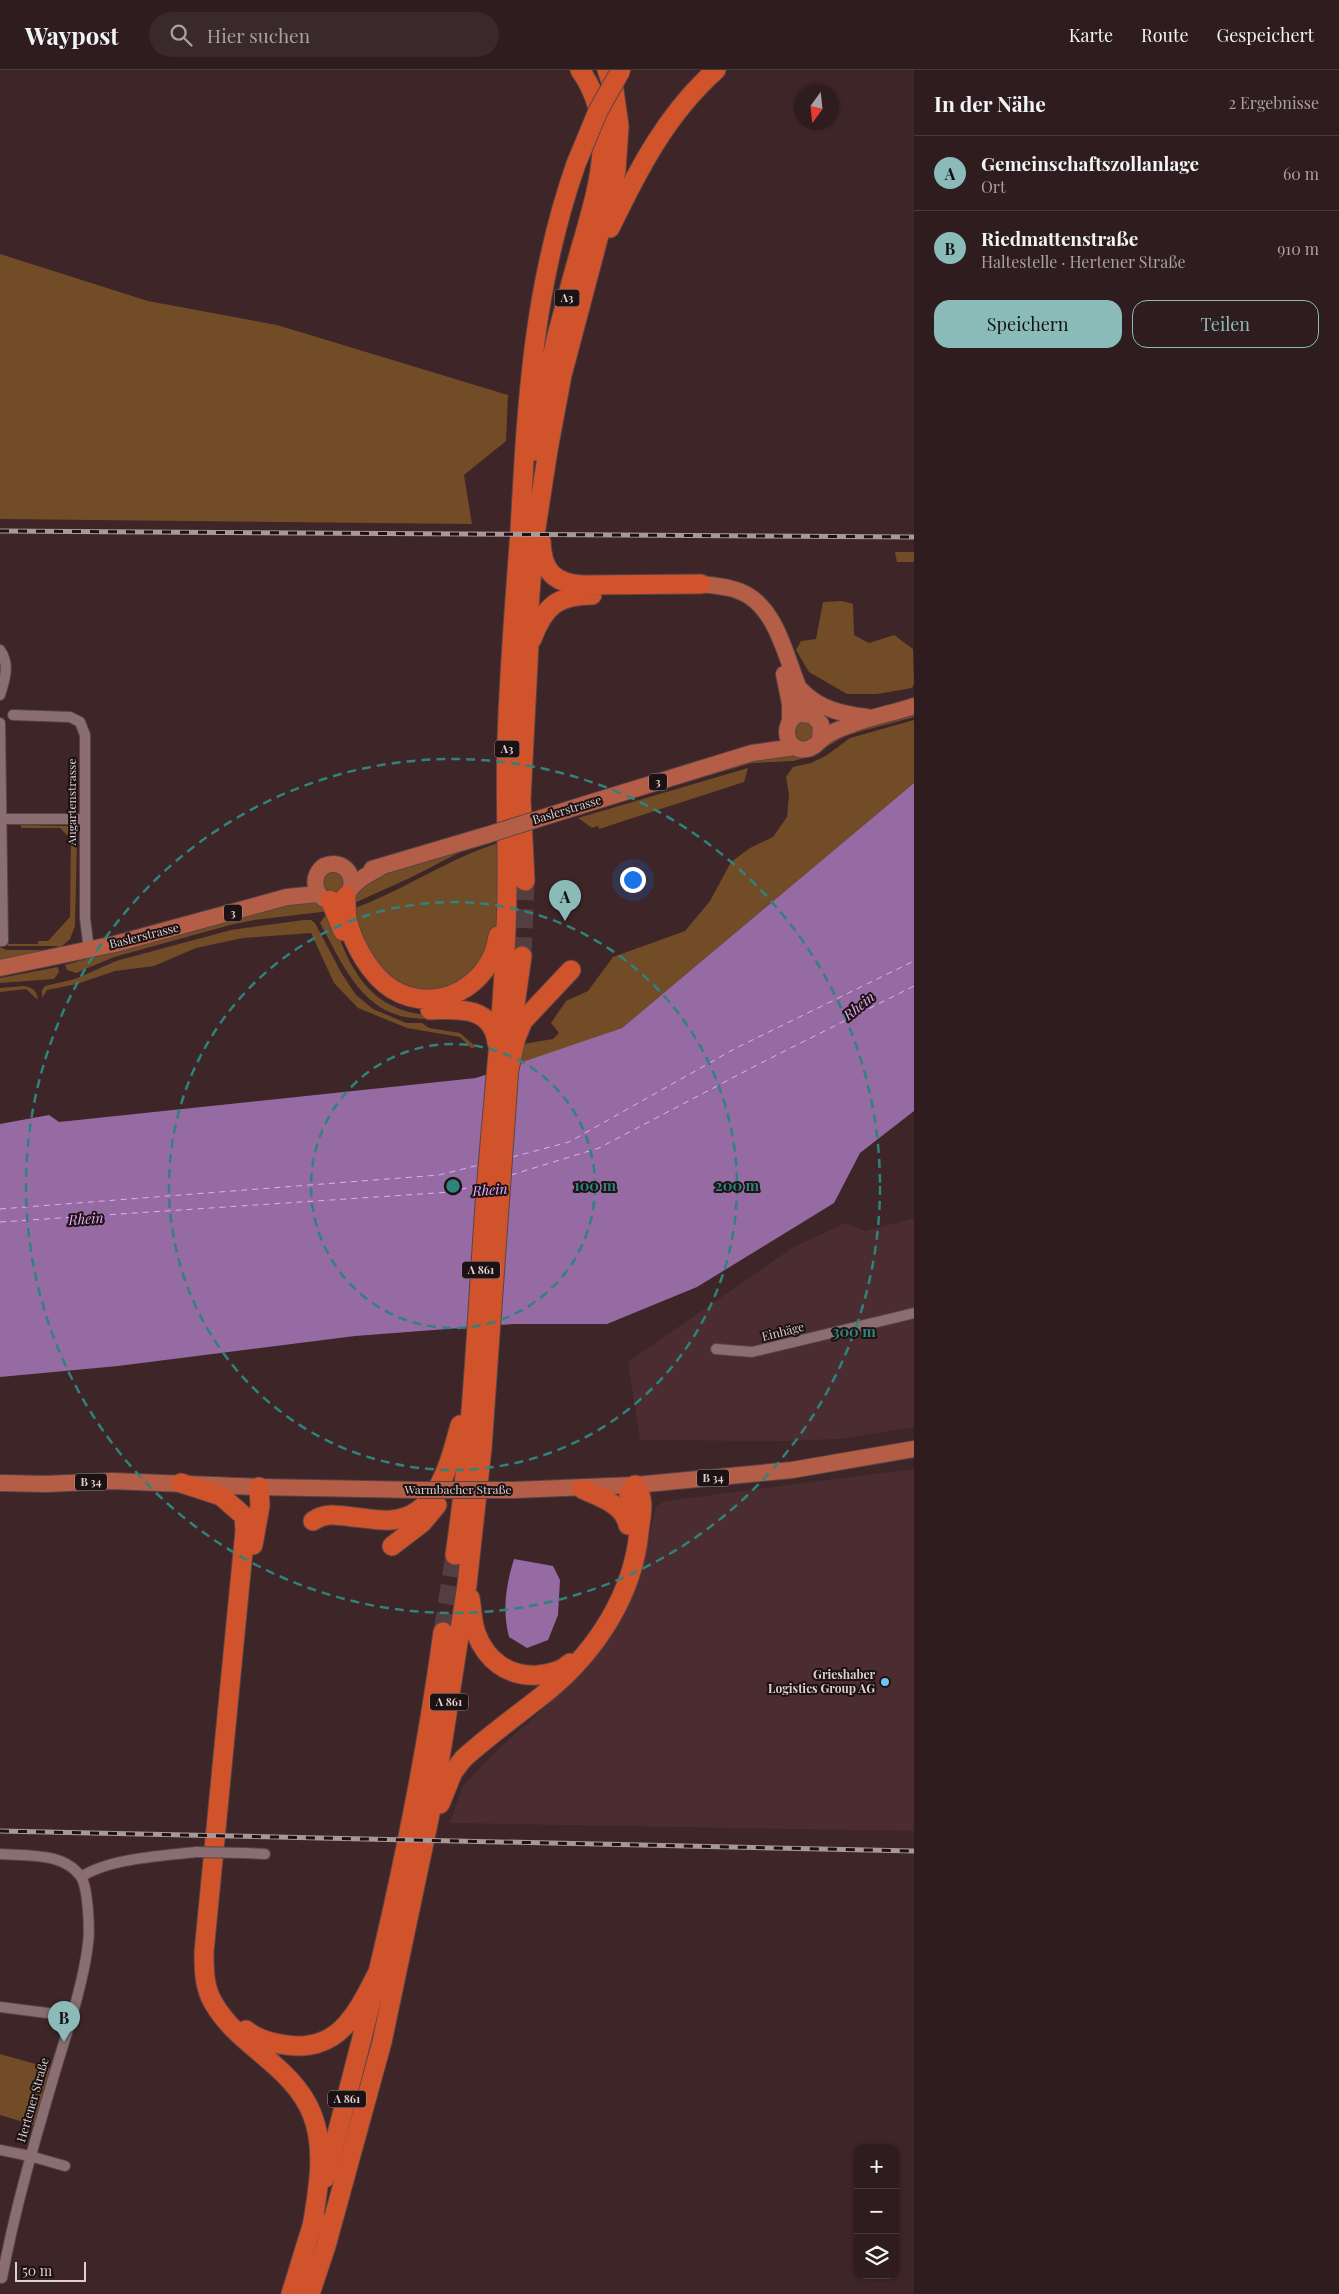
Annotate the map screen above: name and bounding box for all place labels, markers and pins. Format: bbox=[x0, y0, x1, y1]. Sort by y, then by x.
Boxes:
pin: A bbox=[549, 880, 581, 921]
centre of rings bbox=[444, 1177, 462, 1195]
place label: Grieshaber Logistics Group AG bbox=[768, 1666, 875, 1696]
marker: Grieshaber Logistics Group AG bbox=[879, 1676, 891, 1688]
pin: B bbox=[48, 2001, 80, 2042]

